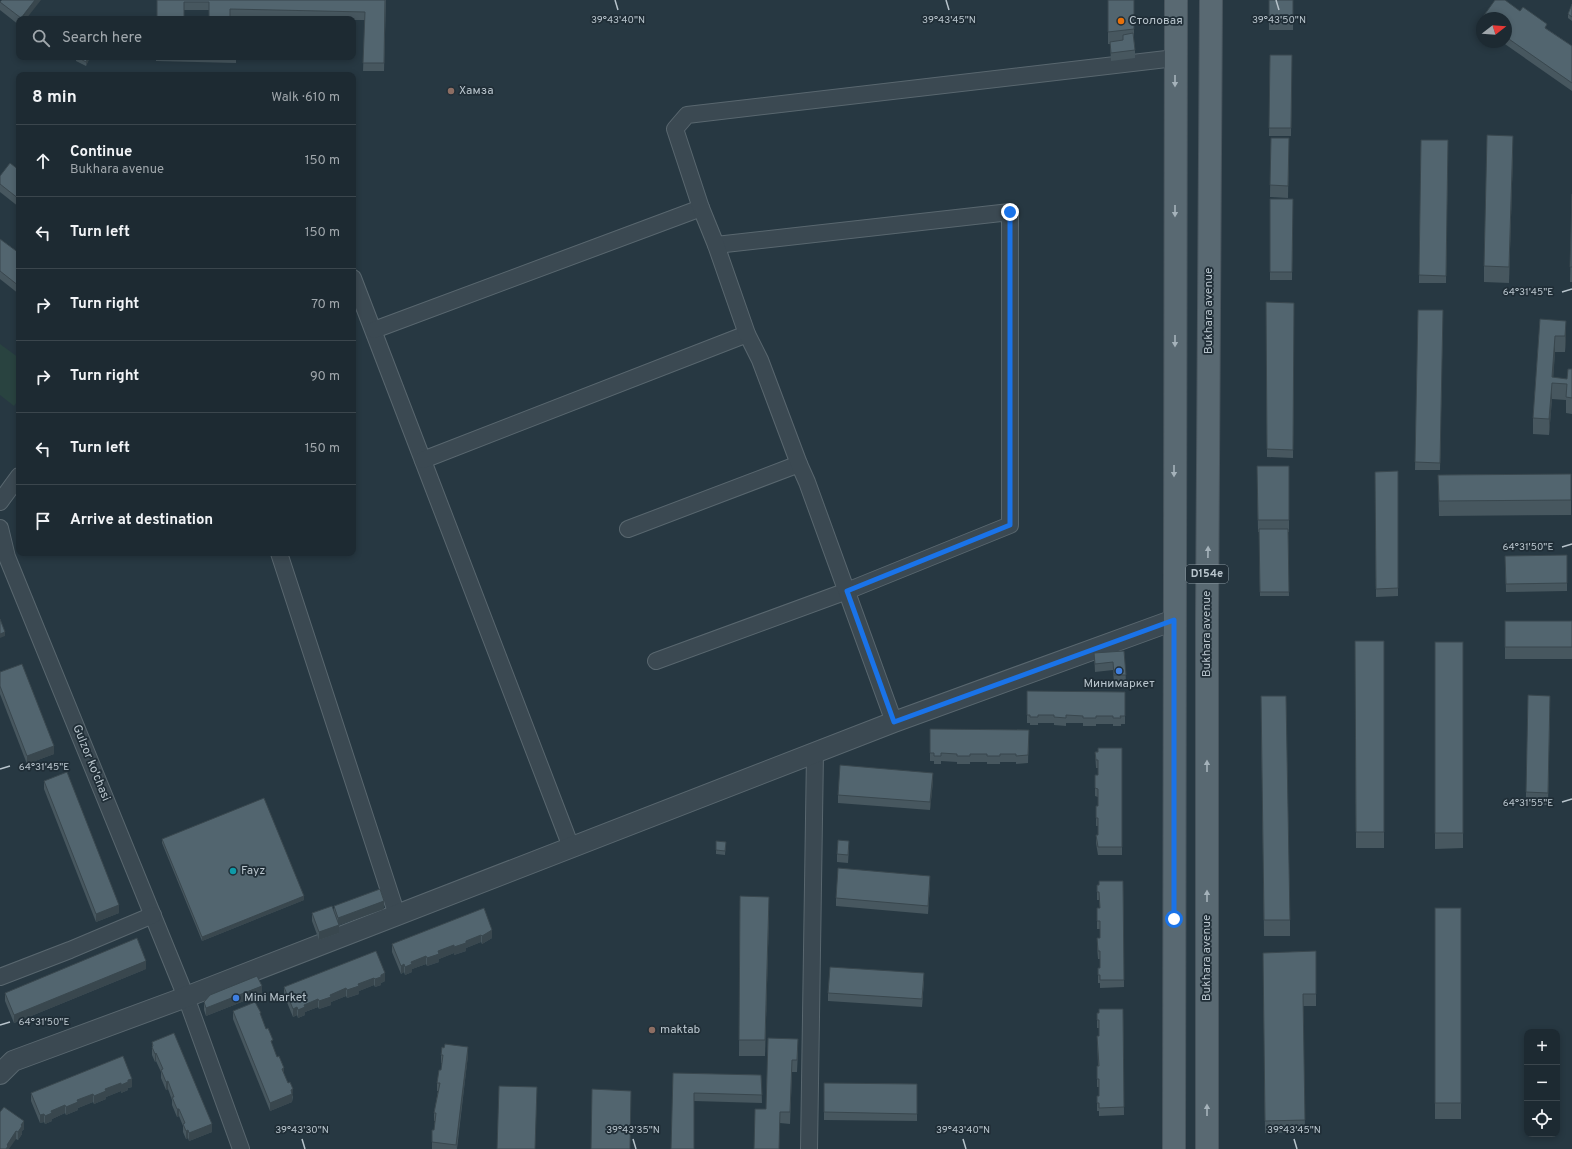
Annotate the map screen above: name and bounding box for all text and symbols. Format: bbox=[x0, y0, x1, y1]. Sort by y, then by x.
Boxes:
north arrow bbox=[1476, 12, 1512, 48]
place label: Столовая bbox=[1129, 13, 1183, 29]
text: 39°43'40"N bbox=[591, 14, 645, 27]
text: 39°43'45"N bbox=[922, 14, 976, 27]
text: 39°43'50"N bbox=[1252, 14, 1306, 27]
search box bbox=[16, 16, 356, 60]
marker: Столовая bbox=[1116, 16, 1126, 26]
icon: search bbox=[30, 27, 52, 49]
text: Search here bbox=[62, 29, 142, 48]
one-way arrow bbox=[1172, 75, 1178, 88]
place label: Хамза bbox=[459, 83, 493, 99]
marker: Хамза bbox=[446, 86, 456, 96]
text: 8 min bbox=[32, 87, 77, 109]
text: Walk · 610 m bbox=[271, 90, 340, 106]
text: Continue bbox=[70, 143, 132, 162]
icon: ahead bbox=[32, 150, 54, 172]
text: 150 m bbox=[305, 153, 340, 169]
text: Bukhara avenue bbox=[70, 162, 164, 178]
route end bbox=[1001, 203, 1019, 221]
one-way arrow bbox=[1172, 205, 1178, 218]
icon: left bbox=[32, 222, 54, 244]
text: Turn left bbox=[70, 223, 130, 242]
text: 150 m bbox=[305, 225, 340, 241]
street label: Bukhara avenue bbox=[1201, 268, 1217, 354]
text: 64°31'45"E bbox=[1503, 286, 1553, 299]
icon: right bbox=[32, 294, 54, 316]
text: Turn right bbox=[70, 295, 139, 314]
text: 70 m bbox=[311, 297, 340, 313]
one-way arrow bbox=[1172, 335, 1178, 348]
icon: right bbox=[32, 366, 54, 388]
text: Turn right bbox=[70, 367, 139, 386]
text: 90 m bbox=[310, 369, 340, 385]
icon: left bbox=[32, 438, 54, 460]
text: Turn left bbox=[70, 439, 130, 458]
text: 150 m bbox=[305, 441, 340, 457]
one-way arrow bbox=[1171, 465, 1177, 478]
icon: arrive bbox=[32, 510, 54, 532]
text: Arrive at destination bbox=[70, 511, 213, 530]
text: 64°31'50"E bbox=[1503, 541, 1553, 554]
one-way arrow bbox=[1205, 545, 1211, 558]
road number: D154e bbox=[1186, 565, 1228, 583]
street label: Bukhara avenue bbox=[1199, 591, 1215, 677]
marker: Минимаркет bbox=[1114, 666, 1124, 676]
place label: Минимаркет bbox=[1083, 676, 1155, 692]
street label: Gulzor ko'chasi bbox=[68, 722, 114, 804]
one-way arrow bbox=[1204, 759, 1210, 772]
text: 64°31'45"E bbox=[19, 761, 69, 774]
text: 64°31'55"E bbox=[1503, 797, 1553, 810]
place label: Fayz bbox=[241, 863, 265, 879]
marker: Fayz bbox=[228, 866, 238, 876]
one-way arrow bbox=[1204, 889, 1210, 902]
route start bbox=[1165, 910, 1183, 928]
street label: Bukhara avenue bbox=[1199, 915, 1215, 1001]
place label: Mini Market bbox=[244, 990, 307, 1006]
marker: Mini Market bbox=[231, 993, 241, 1003]
text: 64°31'50"E bbox=[19, 1016, 69, 1029]
place label: maktab bbox=[660, 1022, 701, 1038]
marker: maktab bbox=[647, 1025, 657, 1035]
map controls bbox=[1524, 1029, 1560, 1137]
button: + bbox=[1524, 1029, 1560, 1065]
button: − bbox=[1524, 1065, 1560, 1101]
button: locate bbox=[1524, 1101, 1560, 1137]
one-way arrow bbox=[1204, 1103, 1210, 1116]
text: 39°43'30"N bbox=[275, 1124, 329, 1137]
text: 39°43'35"N bbox=[606, 1124, 660, 1137]
text: 39°43'40"N bbox=[936, 1124, 990, 1137]
text: 39°43'45"N bbox=[1267, 1124, 1321, 1137]

